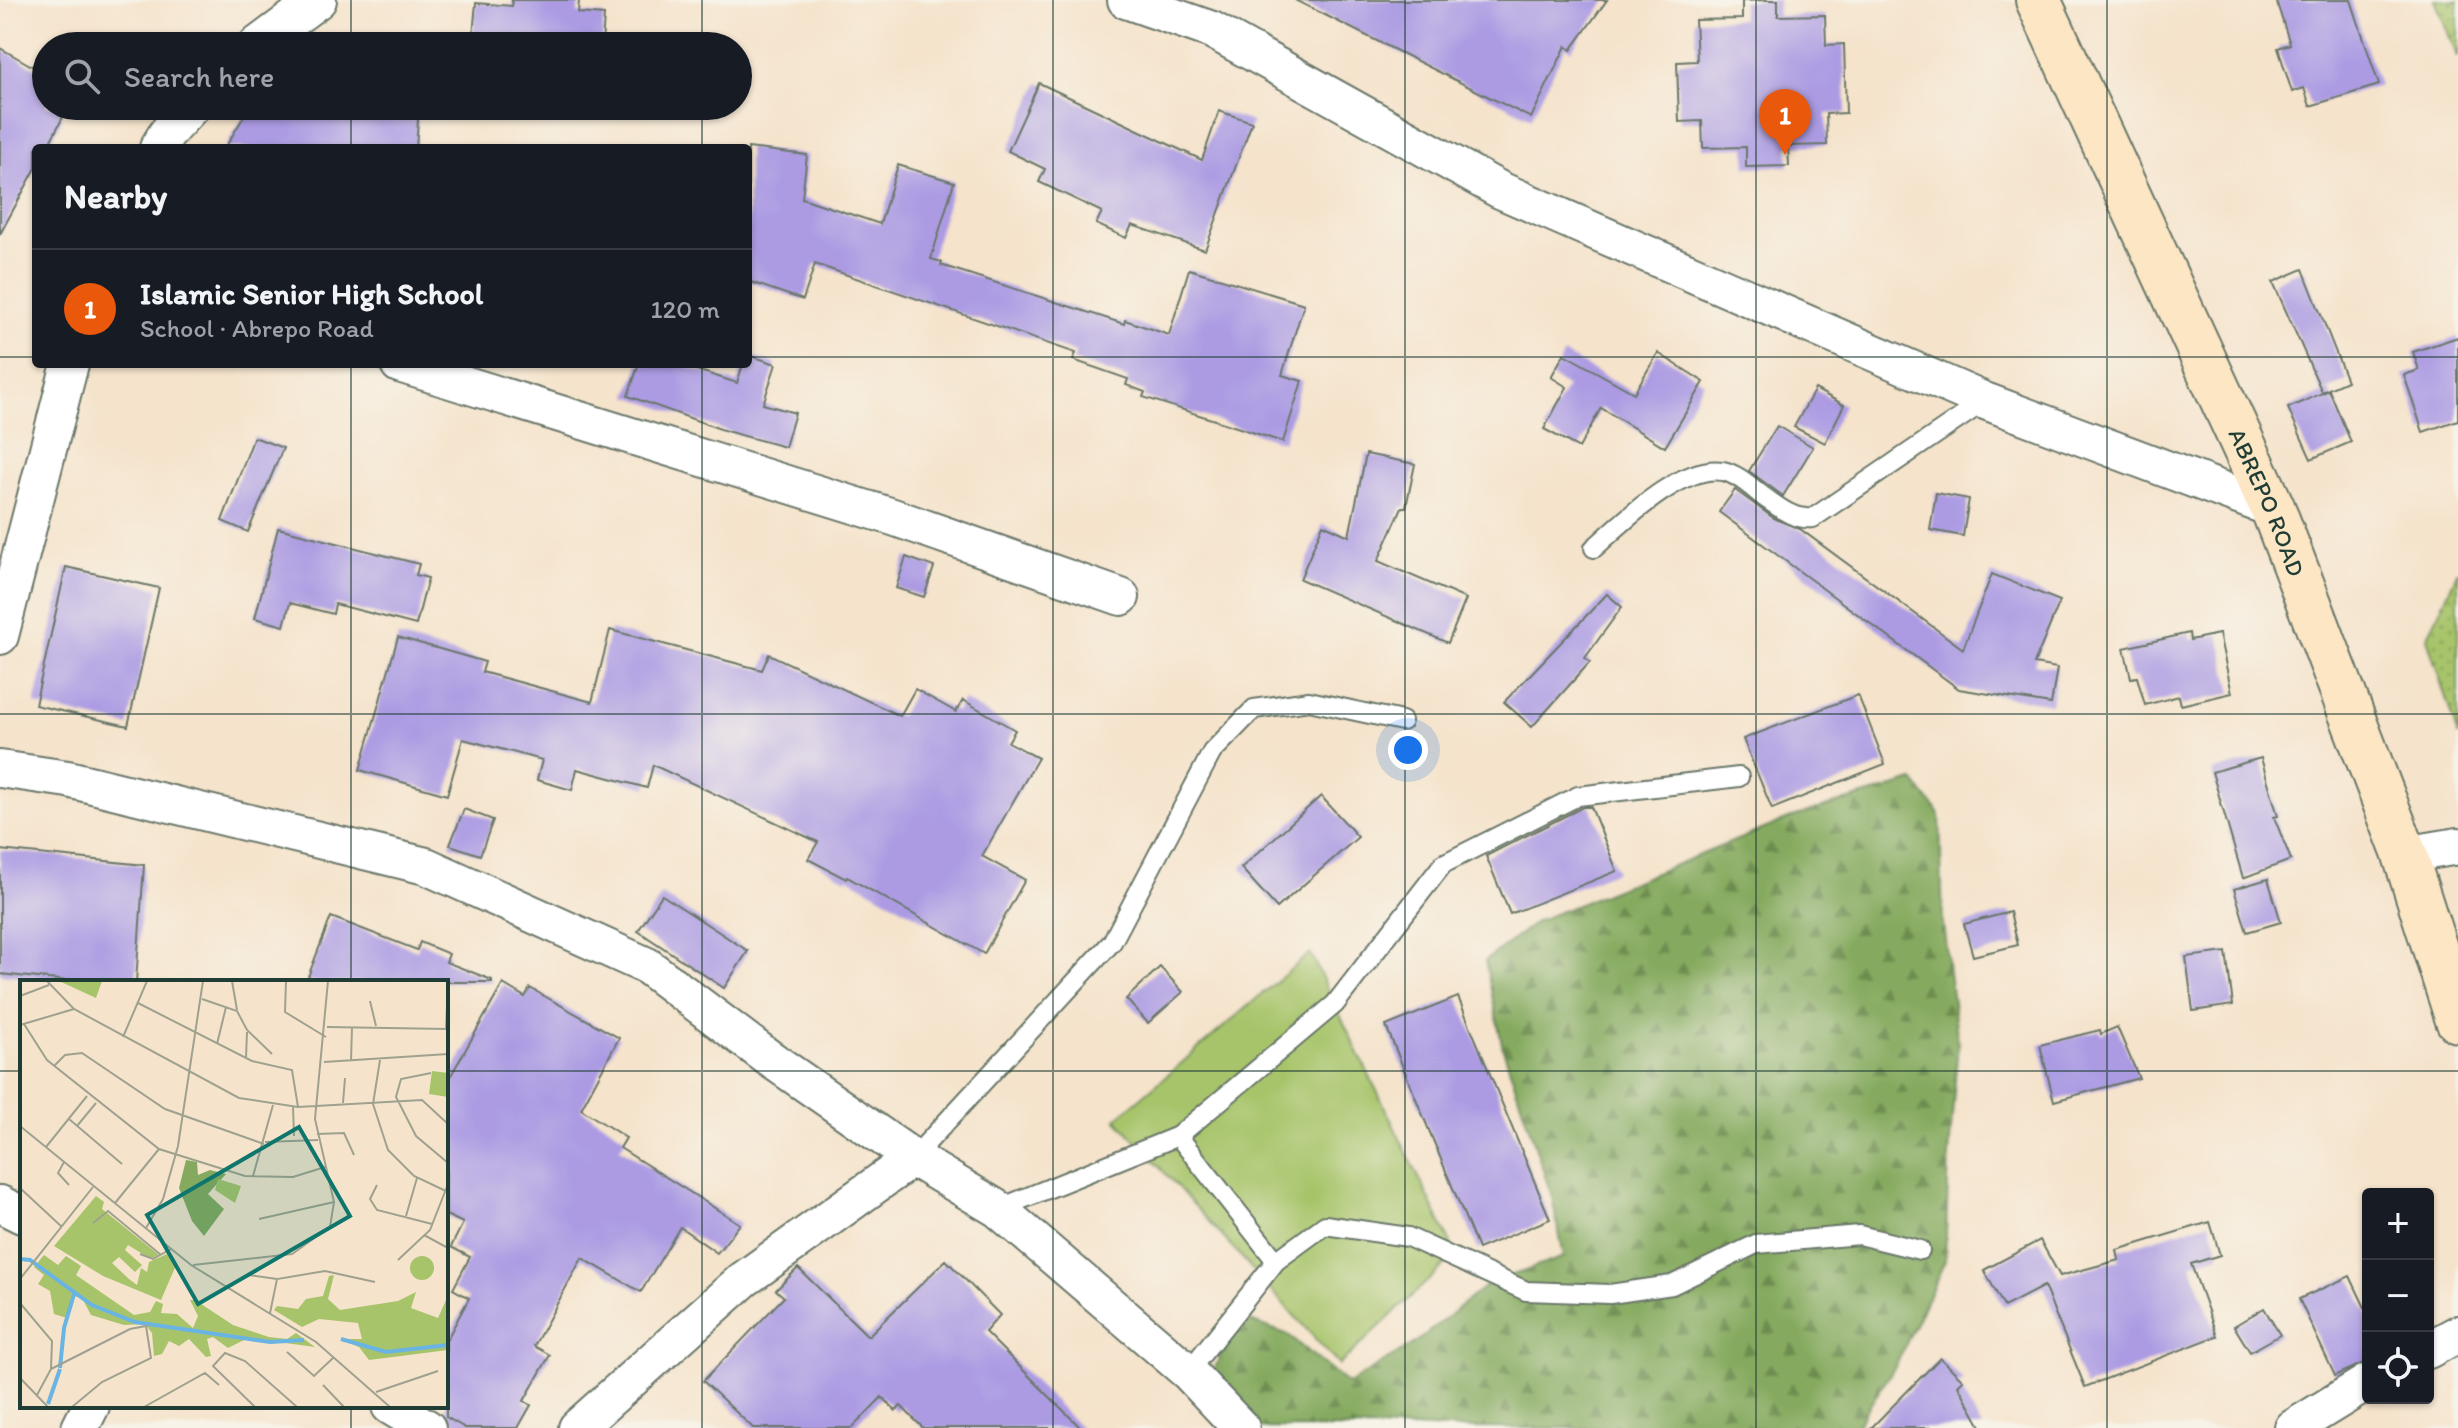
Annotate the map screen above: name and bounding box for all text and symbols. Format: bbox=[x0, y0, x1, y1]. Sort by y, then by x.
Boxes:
search box bbox=[32, 32, 752, 120]
icon: search bbox=[60, 54, 104, 98]
text: Search here bbox=[124, 58, 274, 95]
pin: 1 bbox=[1759, 89, 1811, 155]
text: Nearby bbox=[64, 176, 167, 217]
text: Islamic Senior High School bbox=[140, 275, 483, 312]
text: 1 bbox=[84, 293, 96, 325]
text: 120 m bbox=[651, 293, 720, 325]
text: School · Abrepo Road bbox=[140, 312, 374, 344]
street label: ABREPO ROAD bbox=[2223, 423, 2312, 580]
your location bbox=[1388, 730, 1428, 770]
inset map bbox=[20, 980, 448, 1408]
map controls bbox=[2362, 1188, 2434, 1404]
button: + bbox=[2362, 1188, 2434, 1260]
button: − bbox=[2362, 1260, 2434, 1332]
button: locate bbox=[2362, 1332, 2434, 1404]

